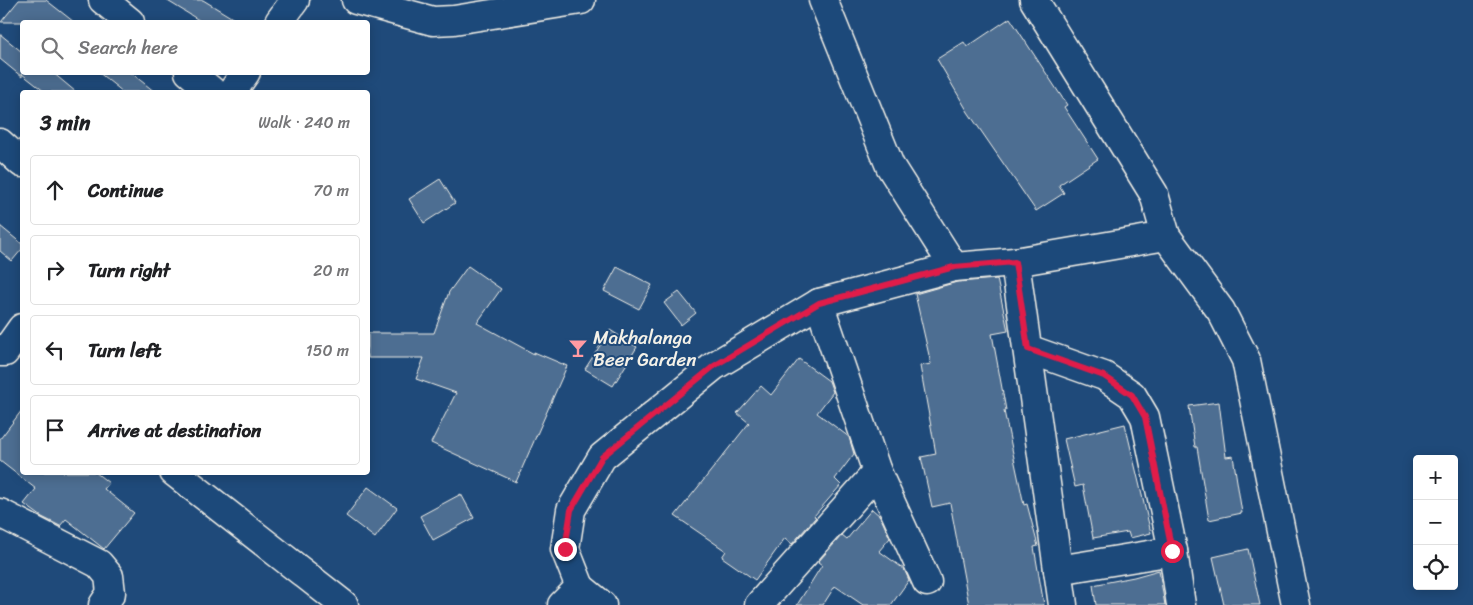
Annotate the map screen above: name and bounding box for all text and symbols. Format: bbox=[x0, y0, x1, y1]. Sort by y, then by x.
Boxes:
search box bbox=[20, 20, 370, 75]
text: Search here bbox=[78, 31, 178, 64]
icon: search bbox=[38, 34, 66, 62]
text: 3 min bbox=[40, 104, 90, 142]
text: Walk · 240 m bbox=[258, 108, 350, 137]
text: Continue bbox=[88, 174, 164, 207]
icon: ahead bbox=[41, 176, 69, 204]
text: 70 m bbox=[313, 176, 349, 205]
text: Turn right bbox=[88, 254, 170, 287]
icon: right bbox=[41, 256, 69, 284]
text: 20 m bbox=[313, 256, 349, 285]
place label: Makhalanga Beer Garden bbox=[593, 321, 696, 376]
text: Turn left bbox=[88, 334, 161, 367]
icon: left bbox=[41, 336, 69, 364]
text: 150 m bbox=[306, 336, 349, 365]
bar icon: Makhalanga Beer Garden bbox=[567, 337, 589, 359]
text: Arrive at destination bbox=[88, 414, 261, 447]
icon: arrive bbox=[41, 416, 69, 444]
map controls bbox=[1413, 455, 1458, 590]
button: + bbox=[1413, 455, 1458, 500]
button: − bbox=[1413, 500, 1458, 545]
route end bbox=[554, 538, 577, 561]
route start bbox=[1161, 540, 1184, 563]
button: locate bbox=[1413, 545, 1458, 590]

